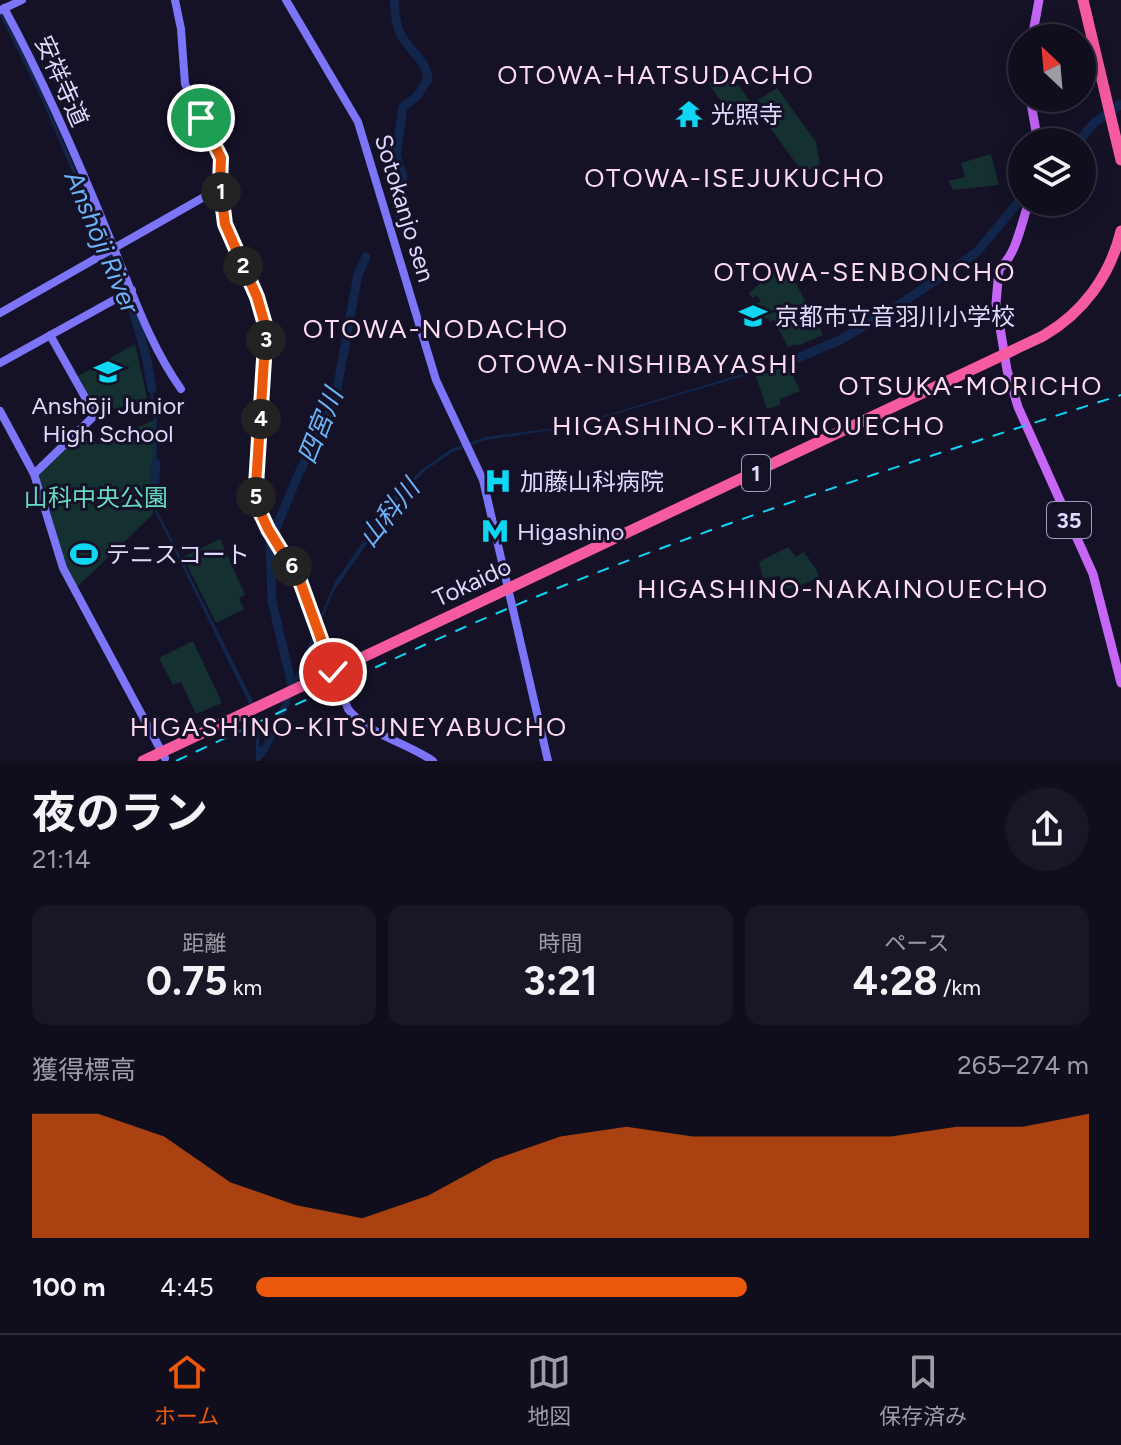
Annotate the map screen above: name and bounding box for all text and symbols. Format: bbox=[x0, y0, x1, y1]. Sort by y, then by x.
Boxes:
north arrow bbox=[1008, 24, 1096, 112]
map controls bbox=[1008, 24, 1096, 216]
street label: 安祥寺道 bbox=[29, 31, 95, 131]
district label: OTOWA-HATSUDACHO bbox=[497, 59, 815, 91]
pin bbox=[167, 84, 235, 152]
icon: arrive bbox=[179, 96, 223, 140]
temple icon: 光照寺 bbox=[674, 99, 704, 129]
place label: 光照寺 bbox=[711, 100, 783, 129]
button: layers bbox=[1008, 128, 1096, 216]
street label: Sotokanjo sen bbox=[369, 131, 441, 285]
district label: OTOWA-ISEJUKUCHO bbox=[584, 162, 886, 194]
water label: Anshōji River bbox=[57, 165, 147, 319]
pin: 1 bbox=[201, 172, 241, 212]
text: 1 bbox=[216, 178, 226, 205]
pin: 2 bbox=[223, 246, 263, 286]
text: 2 bbox=[237, 252, 249, 279]
district label: OTOWA-SENBONCHO bbox=[714, 256, 1016, 288]
school or university icon: 京都市立音羽川小学校 bbox=[738, 301, 768, 331]
place label: 京都市立音羽川小学校 bbox=[775, 302, 1015, 331]
district label: OTOWA-NODACHO bbox=[303, 313, 569, 345]
pin: 3 bbox=[246, 320, 286, 360]
text: 3 bbox=[260, 326, 272, 353]
district label: OTOWA-NISHIBAYASHI bbox=[477, 348, 799, 380]
school or university icon: Anshōji Junior High School bbox=[93, 357, 123, 387]
district label: OTSUKA-MORICHO bbox=[839, 370, 1103, 402]
water label: 四宮川 bbox=[291, 381, 351, 468]
place label: Anshōji Junior High School bbox=[32, 391, 184, 448]
pin: 4 bbox=[241, 399, 281, 439]
text: 4 bbox=[254, 405, 268, 432]
district label: HIGASHINO-KITAINOUECHO bbox=[552, 410, 946, 442]
road number: 1 bbox=[742, 455, 770, 491]
hospital icon: 加藤山科病院 bbox=[483, 466, 513, 496]
place label: 加藤山科病院 bbox=[520, 467, 664, 496]
water label: 山科川 bbox=[352, 470, 428, 553]
pin: 5 bbox=[236, 477, 276, 517]
park label: 山科中央公園 bbox=[24, 483, 168, 512]
text: 5 bbox=[250, 483, 262, 510]
road number: 35 bbox=[1047, 502, 1091, 538]
metro station icon: Higashino bbox=[480, 516, 510, 546]
place label: Higashino bbox=[517, 517, 624, 546]
sports icon: テニスコート bbox=[69, 539, 99, 569]
place label: テニスコート bbox=[106, 540, 250, 569]
pin: 6 bbox=[272, 546, 312, 586]
street label: Tokaido bbox=[428, 551, 516, 613]
text: 6 bbox=[286, 552, 298, 579]
district label: HIGASHINO-NAKAINOUECHO bbox=[637, 573, 1049, 605]
pin bbox=[299, 638, 367, 706]
icon: check bbox=[311, 650, 355, 694]
district label: HIGASHINO-KITSUNEYABUCHO bbox=[130, 711, 568, 743]
text: 夜のラン bbox=[32, 786, 208, 839]
button: share bbox=[1005, 787, 1089, 871]
text: 21:14 bbox=[32, 843, 91, 875]
text: 距離 bbox=[182, 930, 226, 957]
text: 時間 bbox=[538, 930, 583, 957]
text: ペース bbox=[884, 930, 949, 957]
text: 0.75 bbox=[146, 957, 227, 1005]
text: 3:21 bbox=[523, 957, 598, 1005]
text: 4:28 bbox=[853, 957, 938, 1005]
text: km bbox=[227, 974, 262, 1001]
text: /km bbox=[938, 974, 981, 1001]
text: 265–274 m bbox=[957, 1049, 1089, 1081]
text: 獲得標高 bbox=[32, 1054, 136, 1086]
text: 100 m bbox=[32, 1271, 106, 1303]
text: 4:45 bbox=[160, 1271, 214, 1303]
tab: ホーム bbox=[154, 1350, 219, 1430]
tab: 地図 bbox=[527, 1350, 571, 1430]
tab: 保存済み bbox=[879, 1350, 967, 1430]

